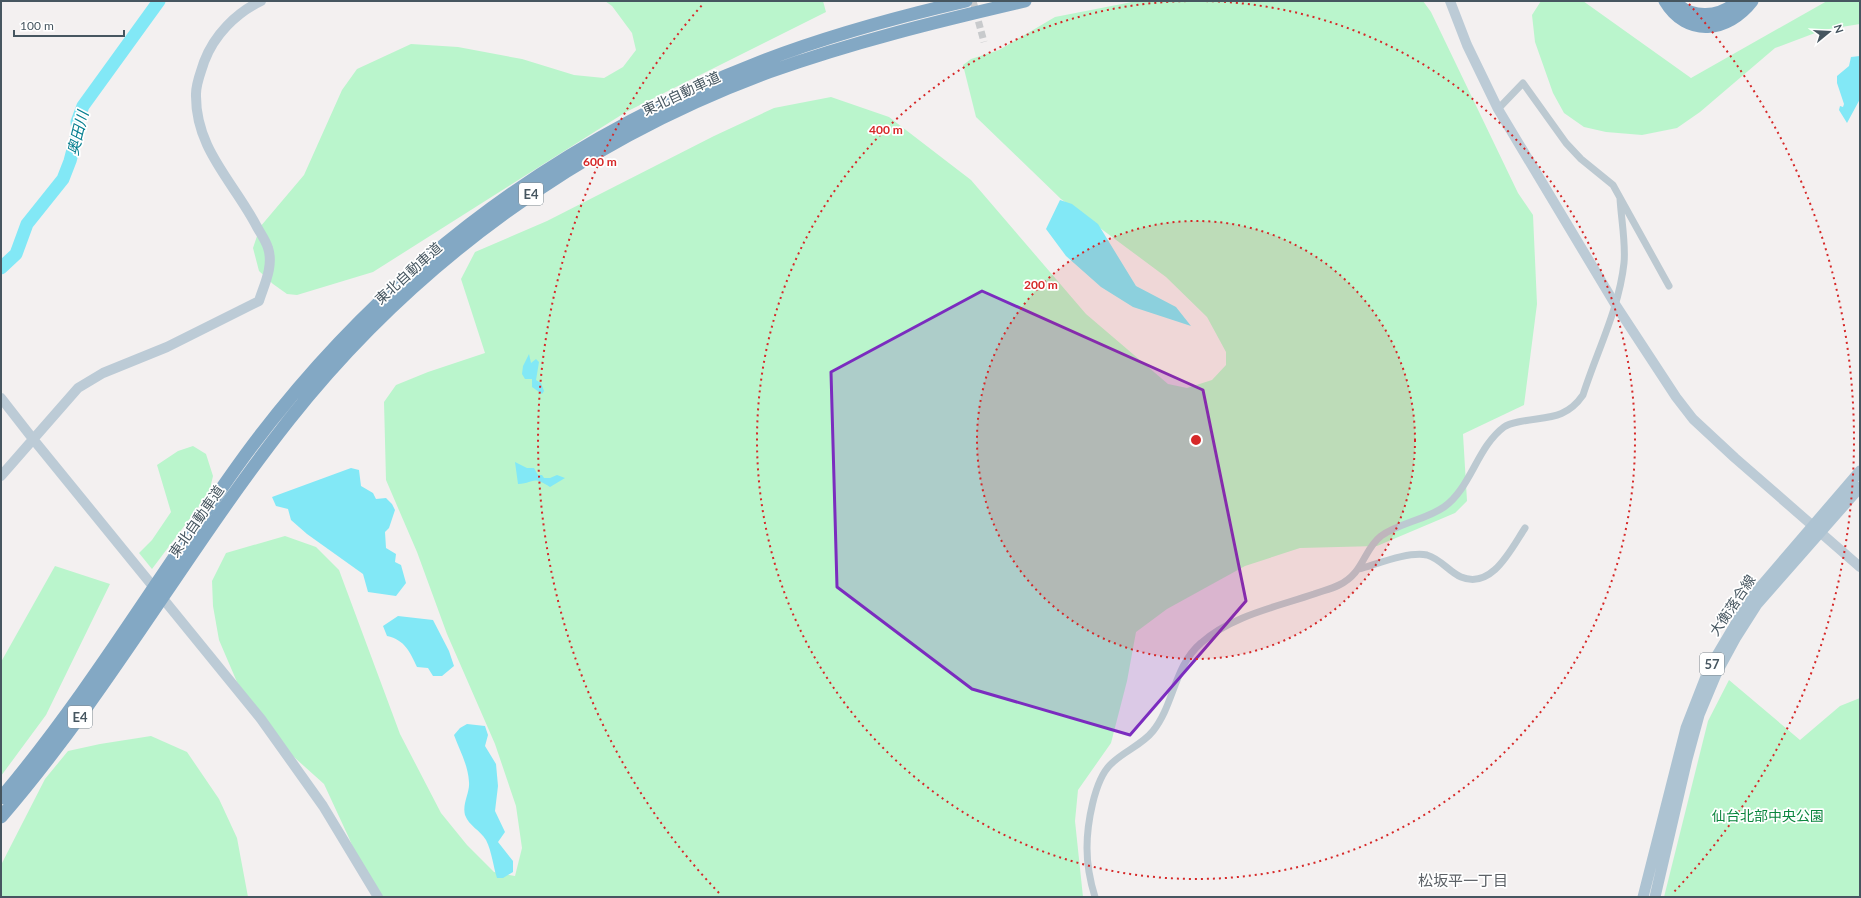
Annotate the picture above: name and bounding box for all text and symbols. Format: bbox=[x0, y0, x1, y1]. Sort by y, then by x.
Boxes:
scale bar bbox=[14, 12, 124, 38]
north arrow bbox=[1809, 12, 1849, 52]
text: 100 m bbox=[20, 18, 54, 33]
text: N bbox=[1831, 23, 1846, 35]
street label: 東北自動車道 bbox=[639, 68, 723, 118]
water label: 奥田川 bbox=[63, 107, 92, 157]
text: 400 m bbox=[869, 122, 903, 137]
text: 600 m bbox=[583, 154, 617, 169]
road number: E4 bbox=[519, 183, 543, 205]
street label: 東北自動車道 bbox=[371, 239, 445, 307]
text: 200 m bbox=[1024, 277, 1058, 292]
centre of rings bbox=[1189, 433, 1203, 447]
street label: 東北自動車道 bbox=[165, 482, 227, 560]
street label: 大衡落合線 bbox=[1705, 571, 1759, 639]
road number: 57 bbox=[1700, 653, 1724, 675]
road number: E4 bbox=[68, 706, 92, 728]
park label: 仙台北部中央公園 bbox=[1712, 807, 1824, 824]
district label: 松坂平一丁目 bbox=[1418, 871, 1508, 889]

